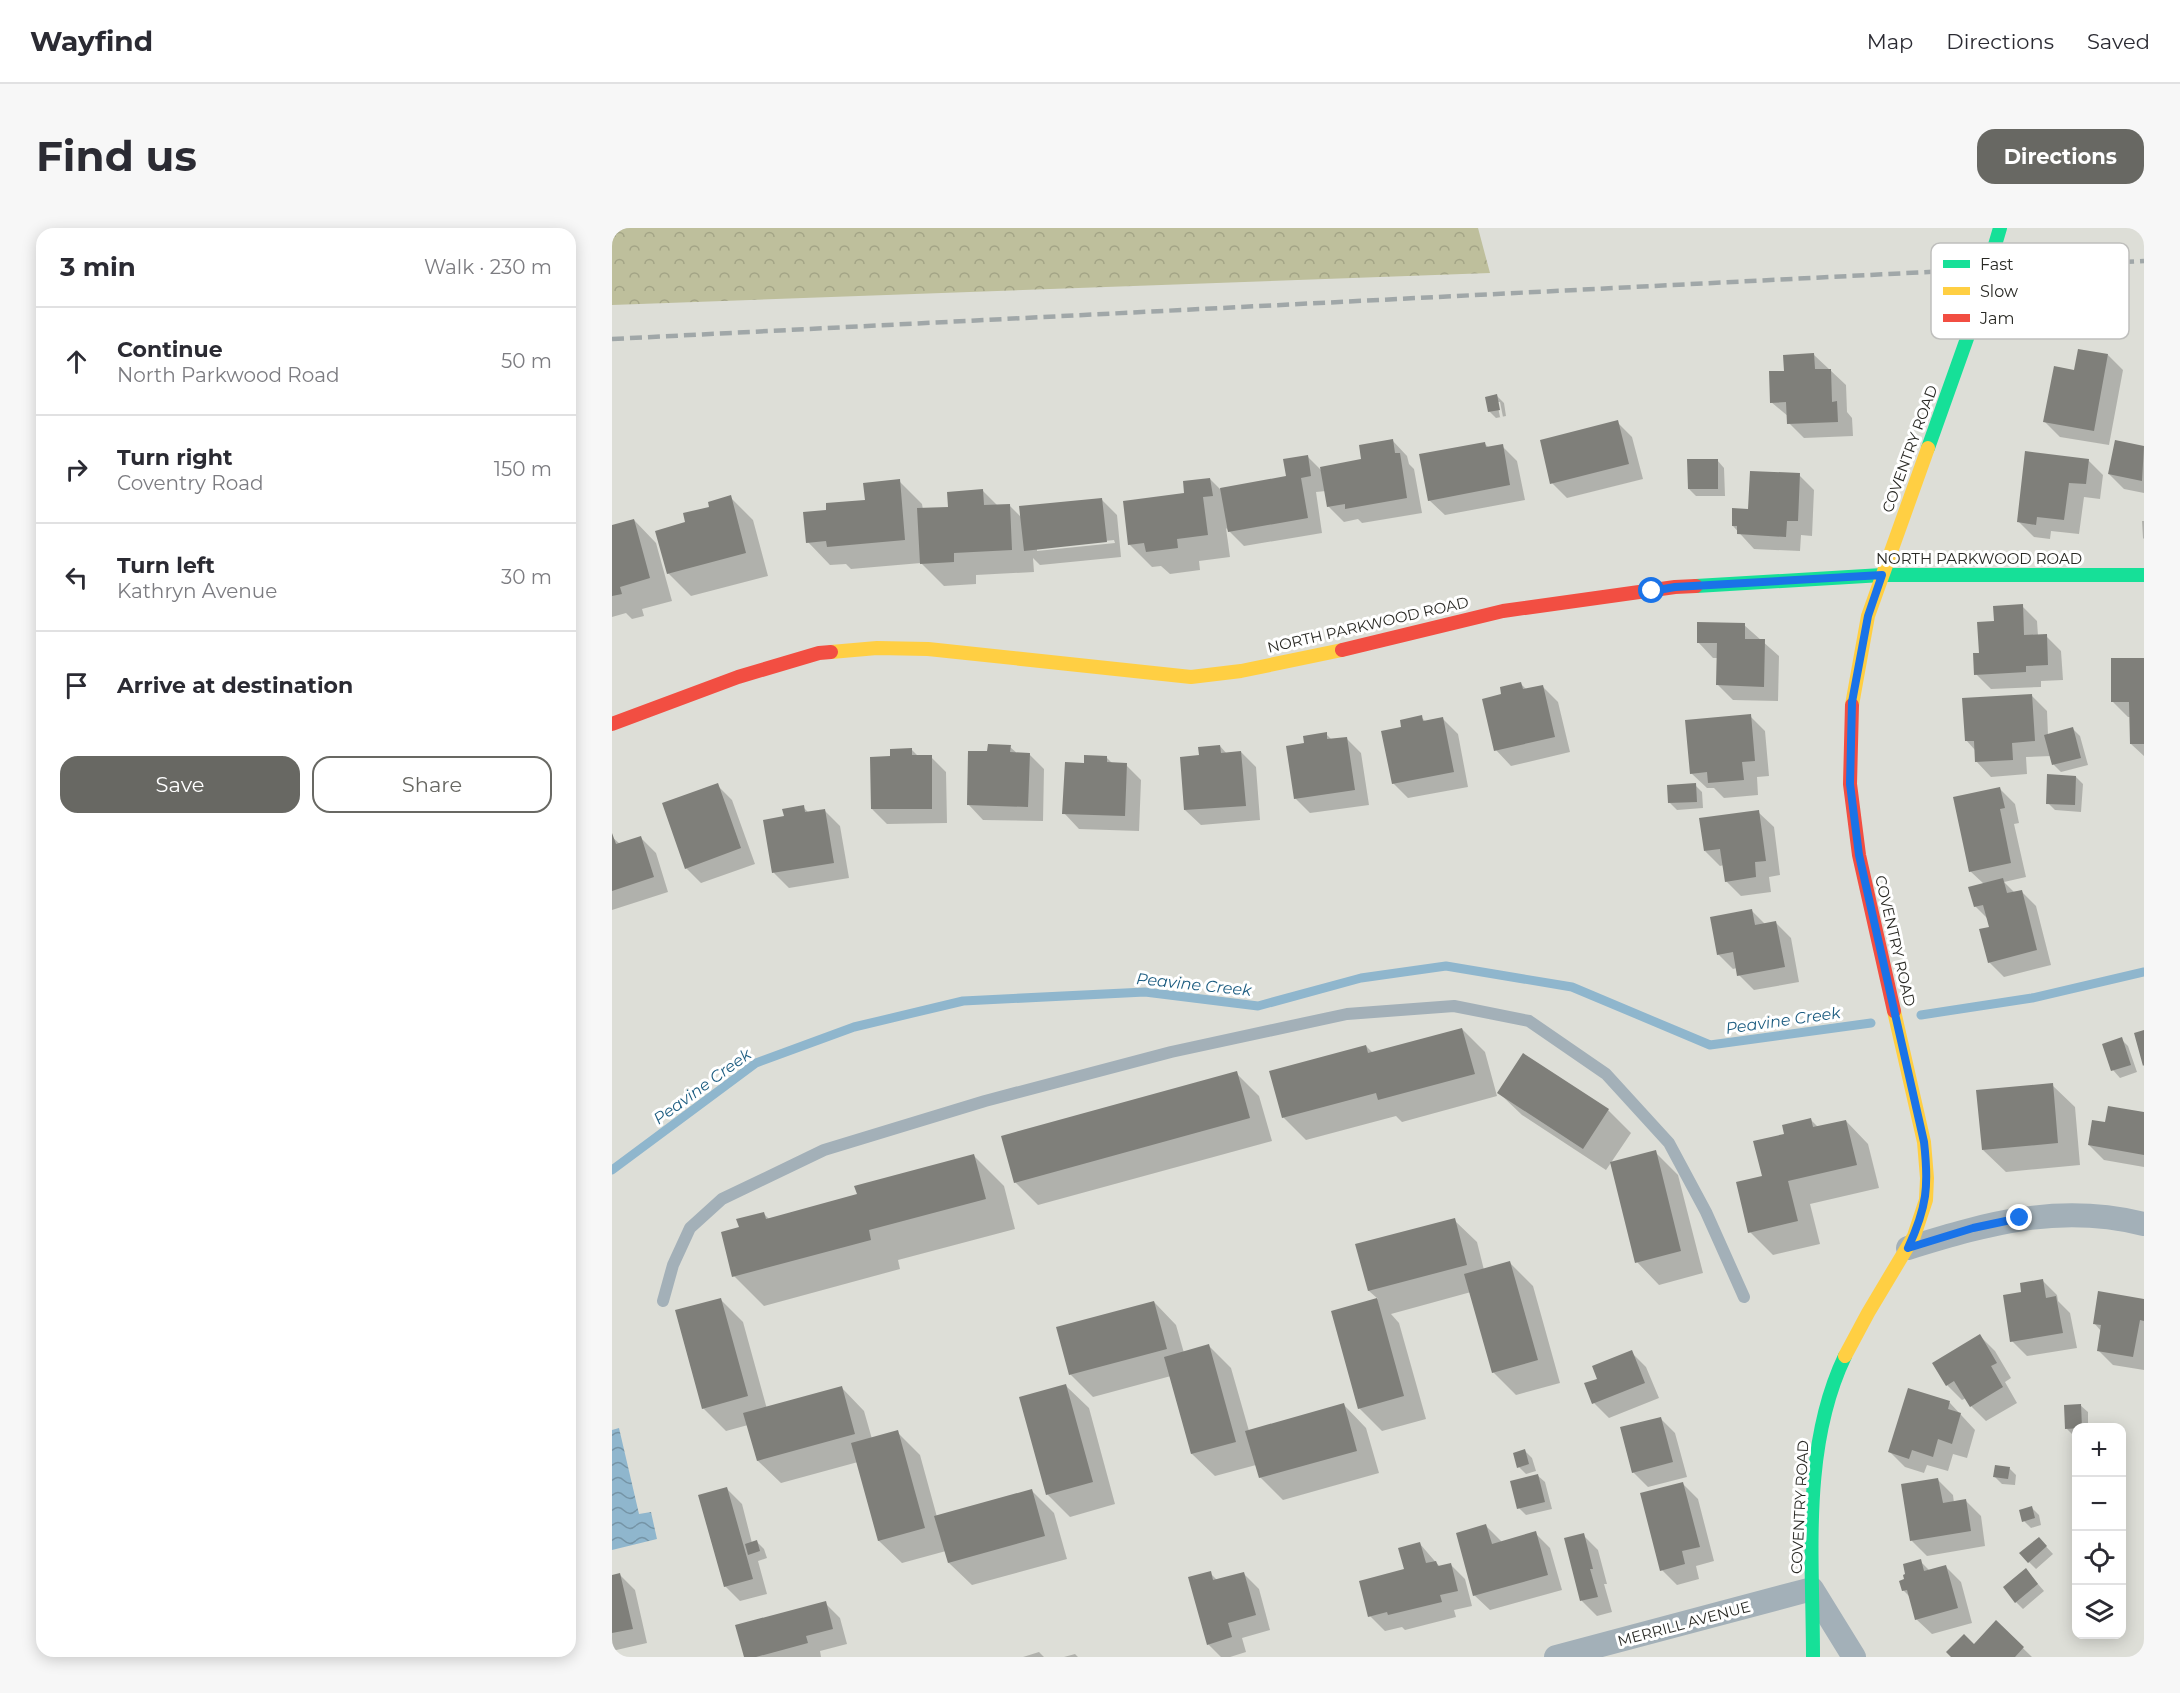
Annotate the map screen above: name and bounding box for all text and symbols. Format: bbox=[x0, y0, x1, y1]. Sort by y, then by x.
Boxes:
text: Wayfind bbox=[30, 24, 153, 58]
text: Map bbox=[1867, 29, 1913, 54]
text: Directions bbox=[1946, 29, 2054, 54]
text: Saved bbox=[2087, 29, 2150, 54]
button: Directions bbox=[1977, 129, 2144, 184]
text: Find us bbox=[36, 130, 197, 182]
legend bbox=[1931, 243, 2129, 339]
text: 3 min bbox=[60, 251, 136, 283]
text: Walk · 230 m bbox=[424, 255, 552, 279]
text: Fast bbox=[1980, 255, 2014, 274]
text: Slow bbox=[1980, 282, 2018, 301]
text: Jam bbox=[1979, 309, 2014, 328]
text: Continue bbox=[117, 336, 223, 363]
icon: ahead bbox=[60, 345, 93, 378]
text: 50 m bbox=[501, 349, 552, 373]
text: North Parkwood Road bbox=[117, 363, 340, 387]
street label: COVENTRY ROAD bbox=[1878, 383, 1941, 515]
text: Turn right bbox=[117, 444, 232, 471]
icon: right bbox=[60, 453, 93, 486]
text: 150 m bbox=[494, 457, 552, 481]
text: Coventry Road bbox=[117, 471, 264, 495]
street label: NORTH PARKWOOD ROAD bbox=[1876, 549, 2082, 568]
text: Turn left bbox=[117, 552, 215, 579]
icon: left bbox=[60, 561, 93, 594]
text: 30 m bbox=[501, 565, 552, 589]
route start bbox=[1638, 577, 1664, 603]
text: Kathryn Avenue bbox=[117, 579, 277, 603]
street label: NORTH PARKWOOD ROAD bbox=[1265, 592, 1471, 657]
icon: arrive bbox=[60, 669, 93, 702]
text: Arrive at destination bbox=[117, 672, 353, 699]
button: Save bbox=[60, 756, 300, 813]
button: Share bbox=[312, 756, 552, 813]
street label: COVENTRY ROAD bbox=[1871, 873, 1920, 1008]
water label: Peavine Creek bbox=[1135, 969, 1254, 1000]
water label: Peavine Creek bbox=[1724, 1003, 1843, 1038]
water label: Peavine Creek bbox=[650, 1044, 756, 1128]
route end bbox=[2006, 1204, 2032, 1230]
map controls bbox=[2072, 1423, 2126, 1639]
button: + bbox=[2072, 1423, 2126, 1477]
street label: COVENTRY ROAD bbox=[1787, 1440, 1812, 1574]
button: − bbox=[2072, 1477, 2126, 1531]
button: locate bbox=[2072, 1531, 2126, 1585]
button: layers bbox=[2072, 1585, 2126, 1639]
street label: MERRILL AVENUE bbox=[1615, 1597, 1752, 1650]

